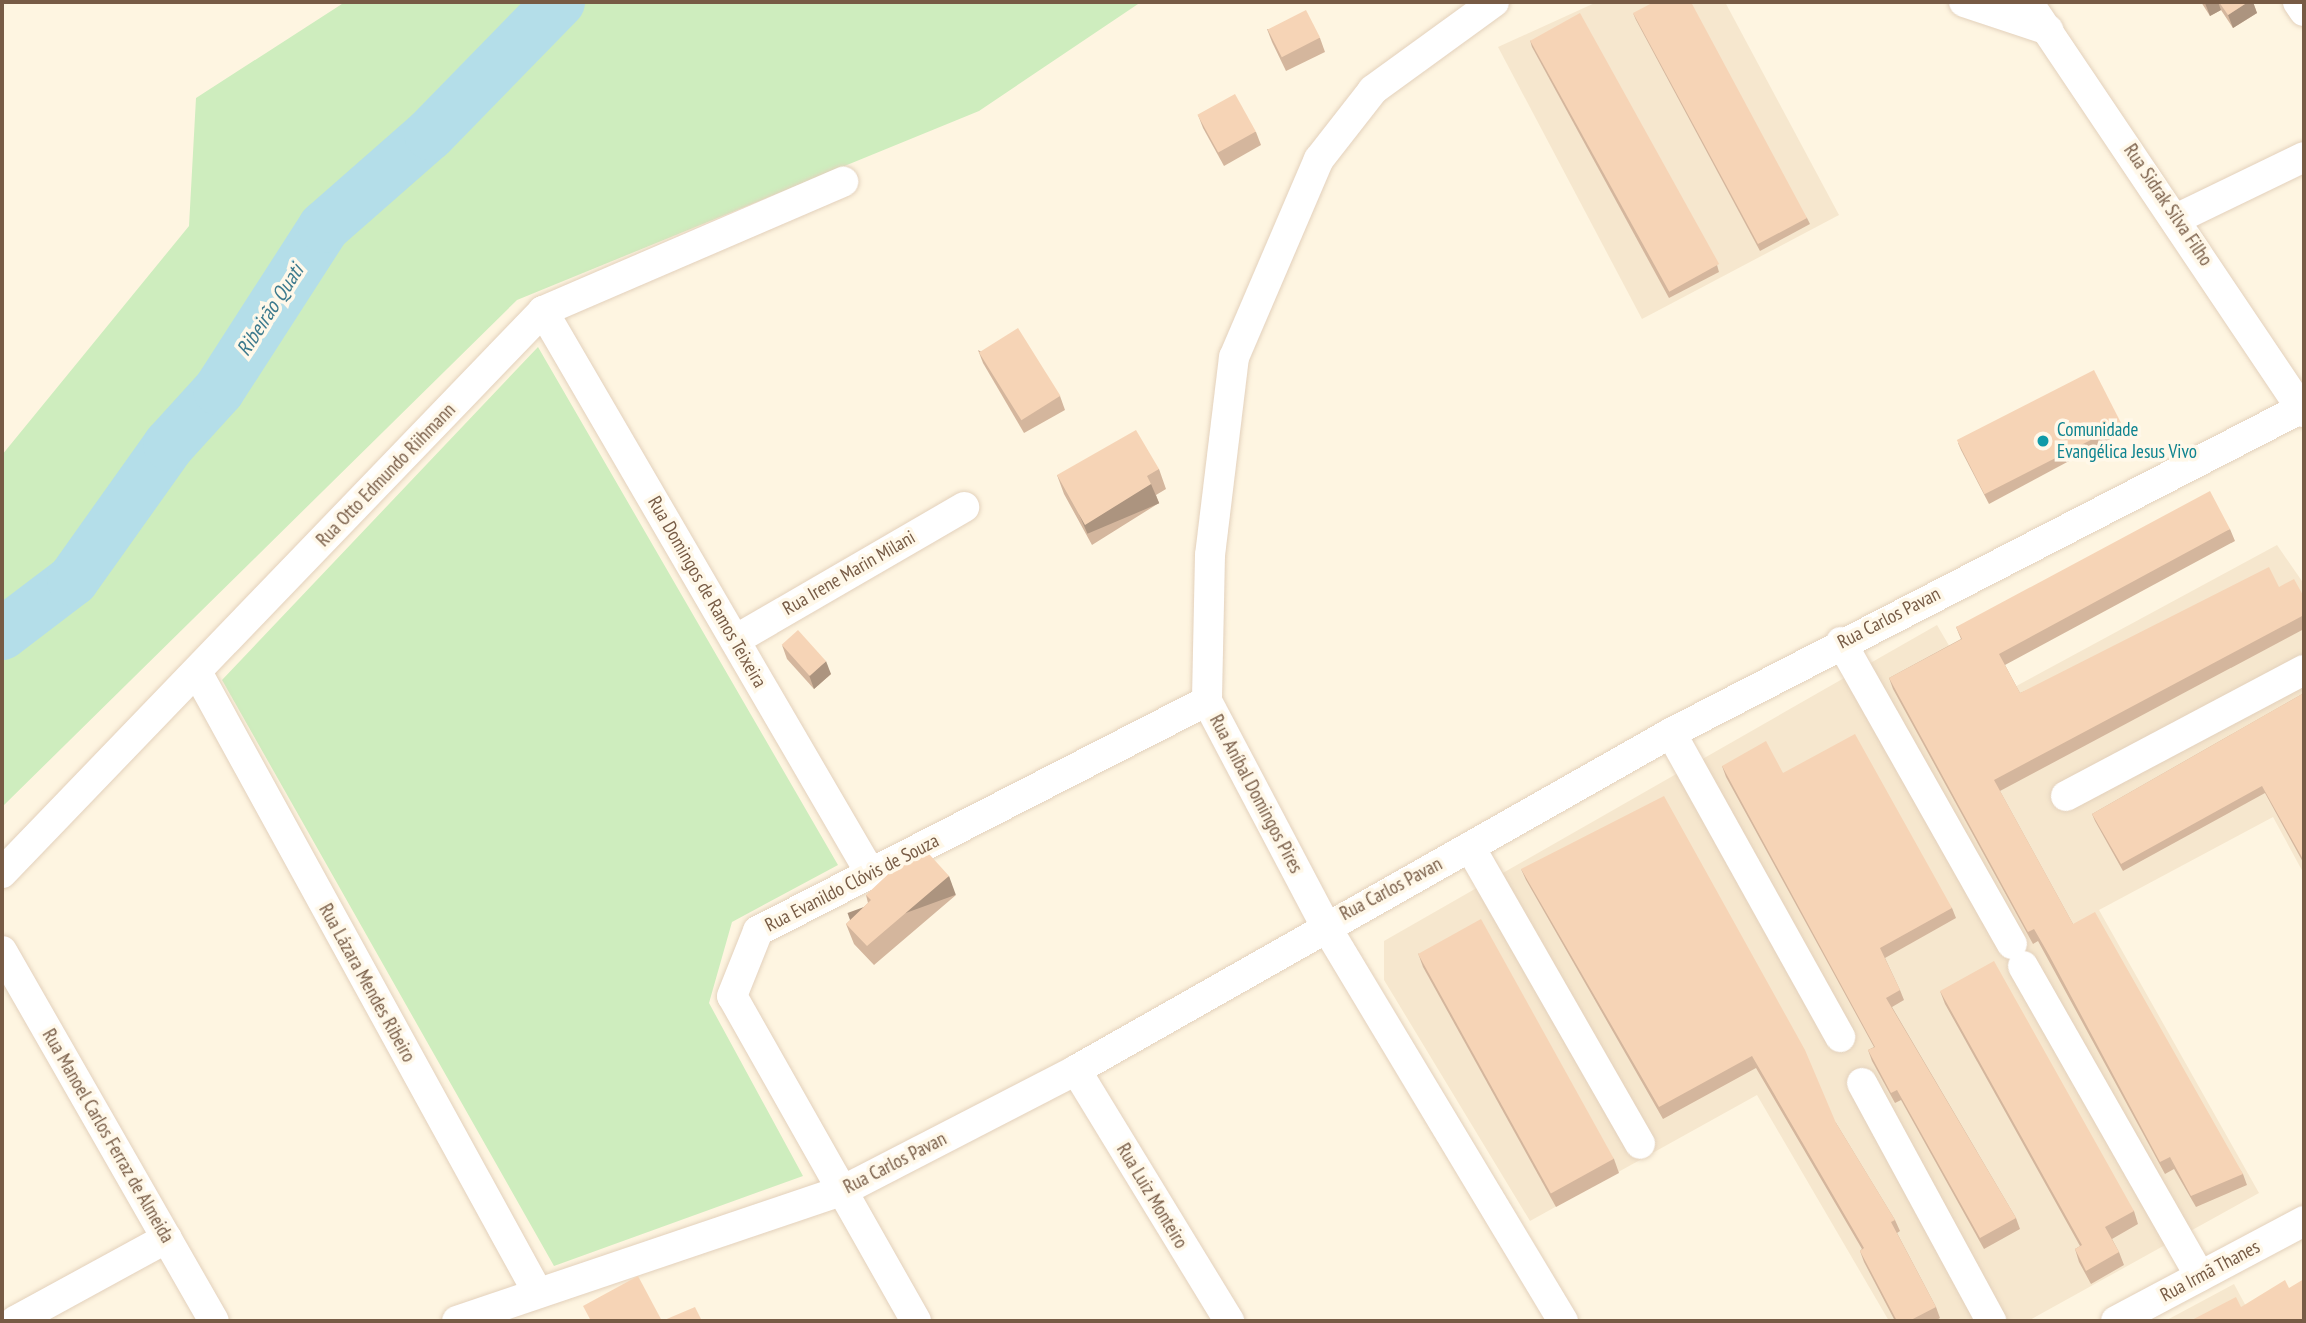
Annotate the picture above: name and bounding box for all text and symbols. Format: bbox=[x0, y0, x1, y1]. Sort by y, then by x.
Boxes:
street label: Rua Sidrak Silva Filho bbox=[2119, 140, 2217, 270]
water label: Ribeirão Quati bbox=[231, 260, 309, 360]
street label: Rua Otto Edmundo Riihmann bbox=[312, 399, 460, 551]
place label: Comunidade Evangélica Jesus Vivo bbox=[2057, 419, 2198, 463]
marker: Comunidade Evangélica Jesus Vivo bbox=[2035, 433, 2051, 449]
street label: Rua Domingos de Ramos Teixeira bbox=[643, 492, 771, 692]
street label: Rua Irene Marin Milani bbox=[779, 526, 919, 620]
street label: Rua Carlos Pavan bbox=[1834, 582, 1944, 654]
street label: Rua Aníbal Domingos Pires bbox=[1204, 711, 1308, 877]
street label: Rua Evanildo Clóvis de Souza bbox=[761, 829, 943, 937]
street label: Rua Carlos Pavan bbox=[1336, 853, 1446, 925]
street label: Rua Lázara Mendes Ribeiro bbox=[314, 900, 420, 1066]
street label: Rua Manoel Carlos Ferraz de Almeida bbox=[37, 1025, 179, 1247]
street label: Rua Carlos Pavan bbox=[840, 1127, 950, 1199]
street label: Rua Luiz Monteiro bbox=[1112, 1139, 1192, 1253]
street label: Rua Irmã Thanes bbox=[2156, 1235, 2264, 1307]

